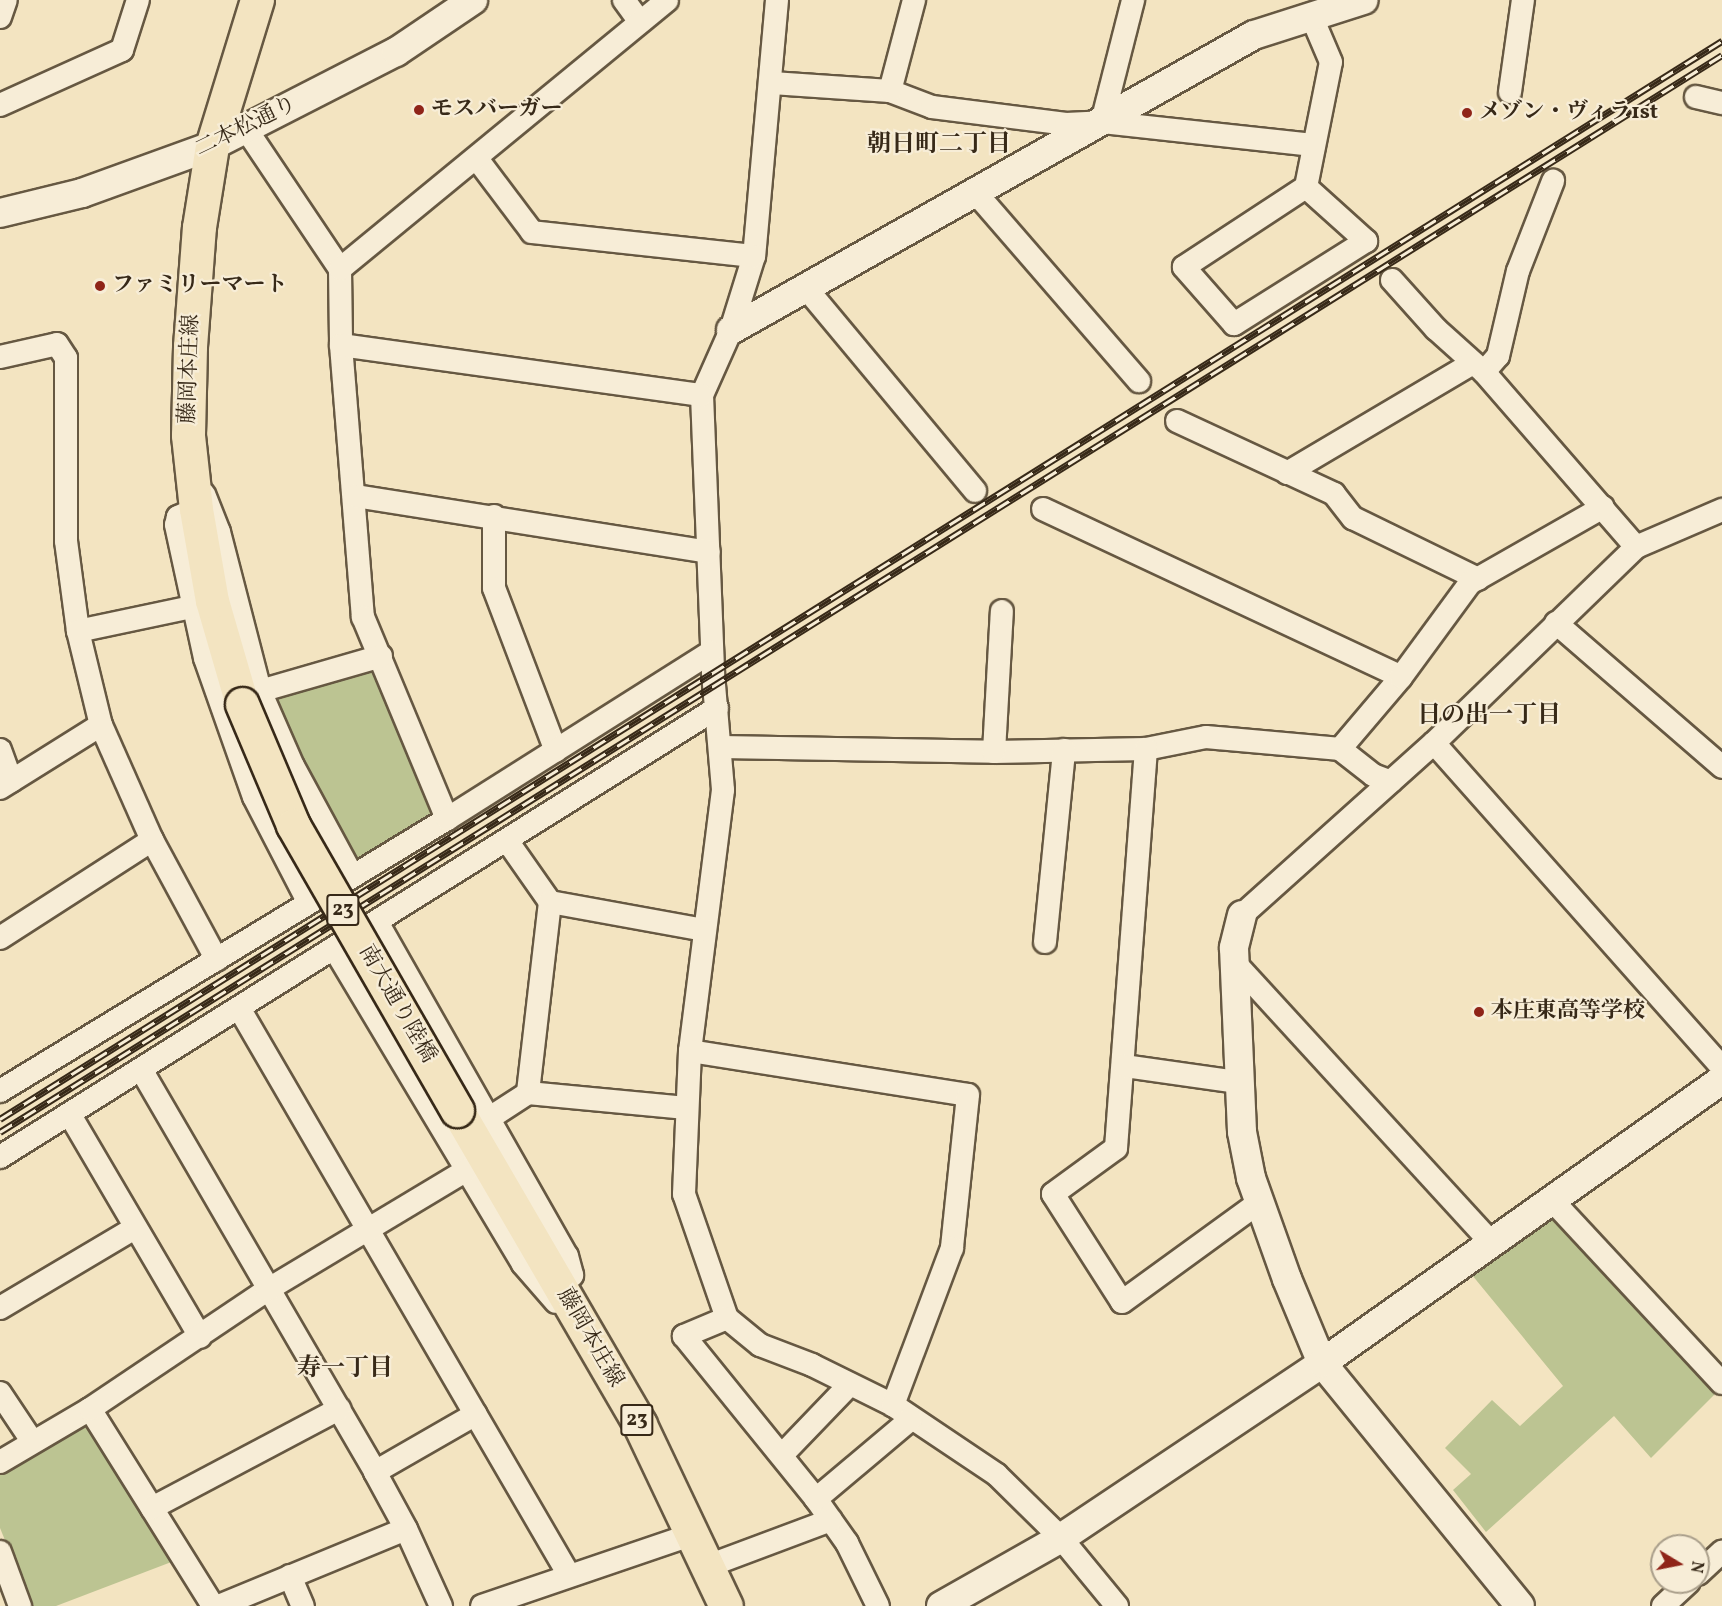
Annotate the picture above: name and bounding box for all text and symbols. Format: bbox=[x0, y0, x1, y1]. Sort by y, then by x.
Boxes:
street label: 二本松通り bbox=[191, 91, 301, 163]
place label: モスバーガー bbox=[431, 97, 563, 123]
place label: メゾン・ヴィラ1st bbox=[1479, 100, 1660, 126]
marker: モスバーガー bbox=[412, 103, 426, 117]
marker: メゾン・ヴィラ1st bbox=[1460, 106, 1474, 120]
district label: 朝日町二丁目 bbox=[867, 132, 1011, 160]
place label: ファミリーマート bbox=[112, 273, 288, 299]
marker: ファミリーマート bbox=[93, 279, 107, 293]
street label: 藤岡本庄線 bbox=[175, 314, 205, 424]
district label: 日の出一丁目 bbox=[1417, 703, 1561, 731]
road number: 23 bbox=[325, 892, 361, 928]
street label: 南大通り陸橋 bbox=[353, 940, 441, 1068]
place label: 本庄東高等学校 bbox=[1491, 999, 1645, 1025]
marker: 本庄東高等学校 bbox=[1472, 1005, 1486, 1019]
street label: 藤岡本庄線 bbox=[551, 1284, 629, 1392]
district label: 寿一丁目 bbox=[297, 1356, 393, 1384]
road number: 23 bbox=[619, 1402, 655, 1438]
north arrow bbox=[1650, 1534, 1710, 1594]
text: N bbox=[1684, 1559, 1708, 1574]

